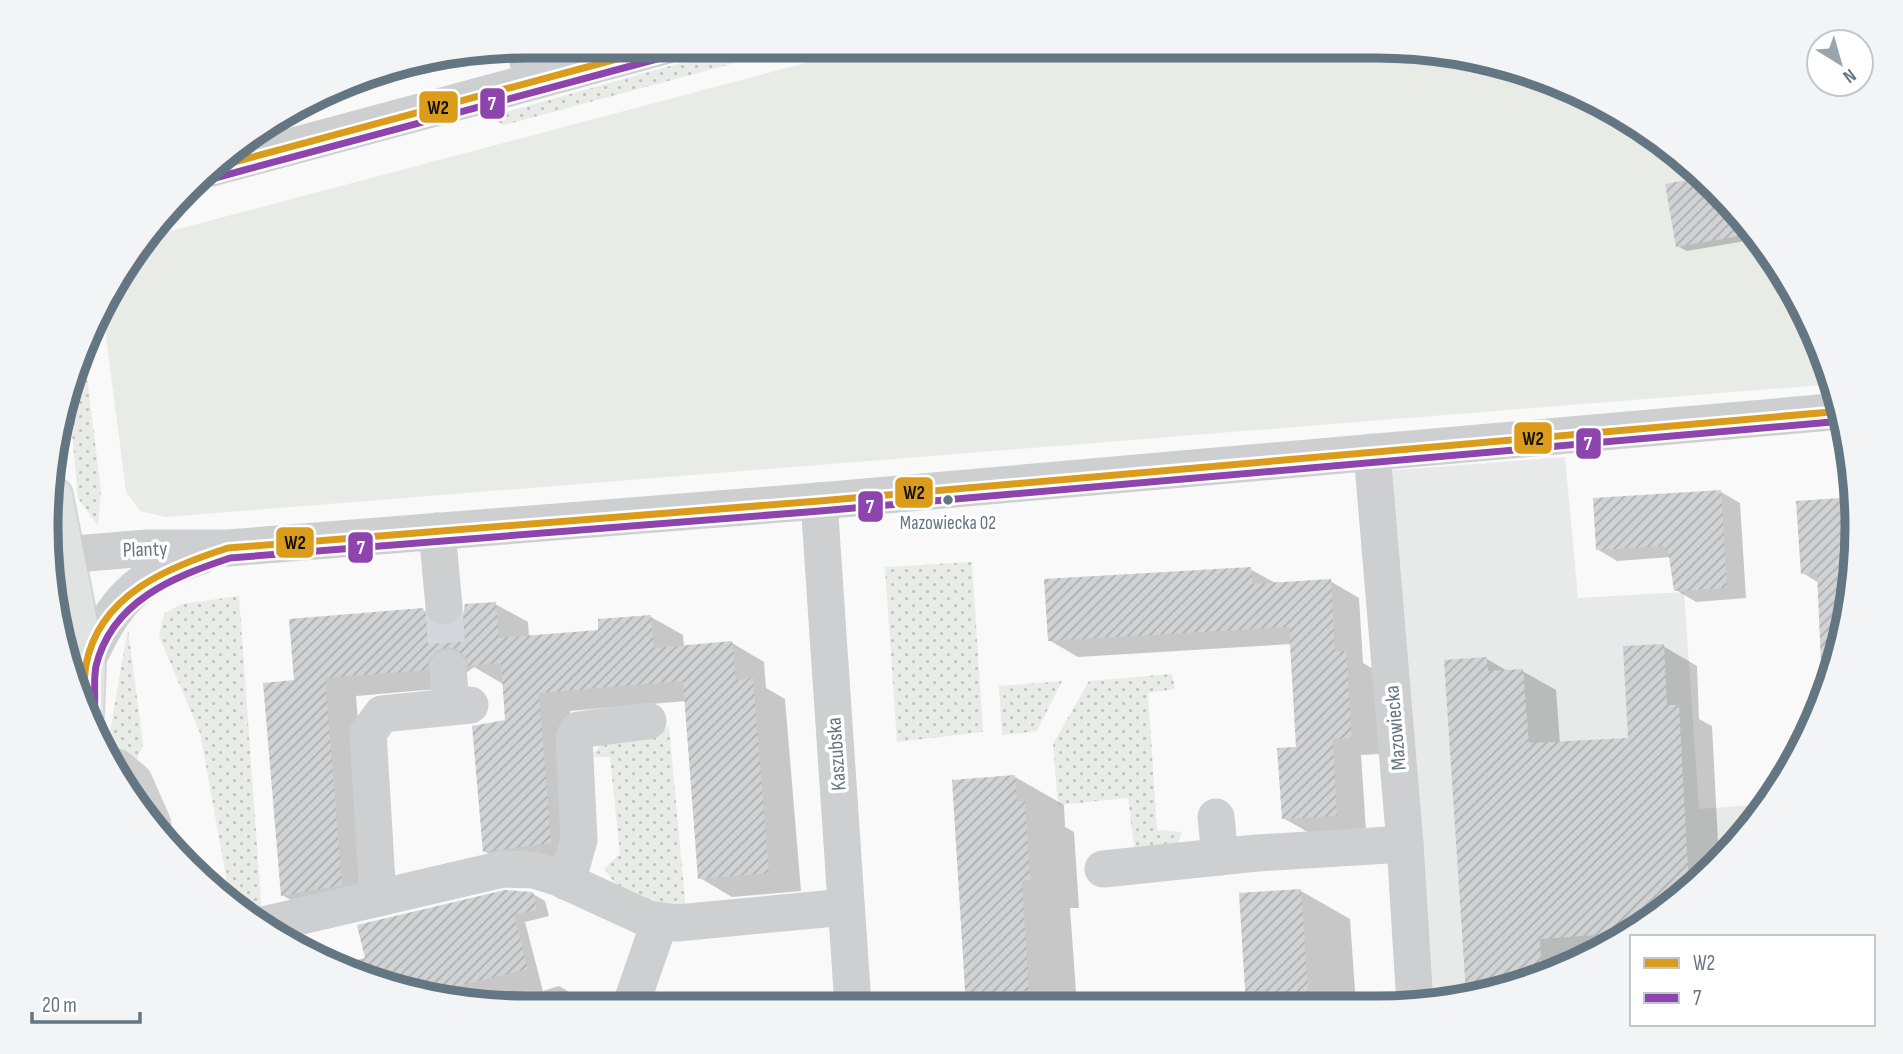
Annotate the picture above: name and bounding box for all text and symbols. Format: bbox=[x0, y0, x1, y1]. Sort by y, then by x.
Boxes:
north arrow bbox=[1805, 28, 1875, 98]
text: N bbox=[1838, 63, 1860, 88]
line badge: 7 bbox=[479, 87, 506, 120]
line badge: W2 bbox=[418, 90, 459, 124]
text: 7 bbox=[488, 93, 497, 116]
text: W2 bbox=[427, 97, 449, 120]
line badge: W2 bbox=[1513, 421, 1553, 455]
line badge: 7 bbox=[1575, 427, 1602, 460]
text: W2 bbox=[1522, 428, 1544, 451]
text: 7 bbox=[1584, 433, 1593, 456]
line badge: W2 bbox=[894, 476, 934, 509]
text: W2 bbox=[903, 482, 925, 505]
line badge: 7 bbox=[857, 490, 884, 523]
marker: Mazowiecka 02 bbox=[941, 493, 955, 507]
text: 7 bbox=[866, 496, 875, 519]
place label: Mazowiecka 02 bbox=[900, 512, 996, 535]
line badge: W2 bbox=[275, 526, 315, 559]
line badge: 7 bbox=[347, 531, 374, 564]
text: W2 bbox=[284, 532, 306, 555]
street label: Planty bbox=[122, 536, 168, 563]
text: 7 bbox=[357, 537, 366, 560]
street label: Mazowiecka bbox=[1379, 684, 1412, 771]
street label: Kaszubska bbox=[821, 716, 852, 791]
legend bbox=[1630, 935, 1875, 1026]
text: W2 bbox=[1693, 951, 1715, 976]
scale bar bbox=[32, 981, 140, 1025]
text: 7 bbox=[1693, 986, 1702, 1011]
text: 20 m bbox=[42, 993, 77, 1018]

